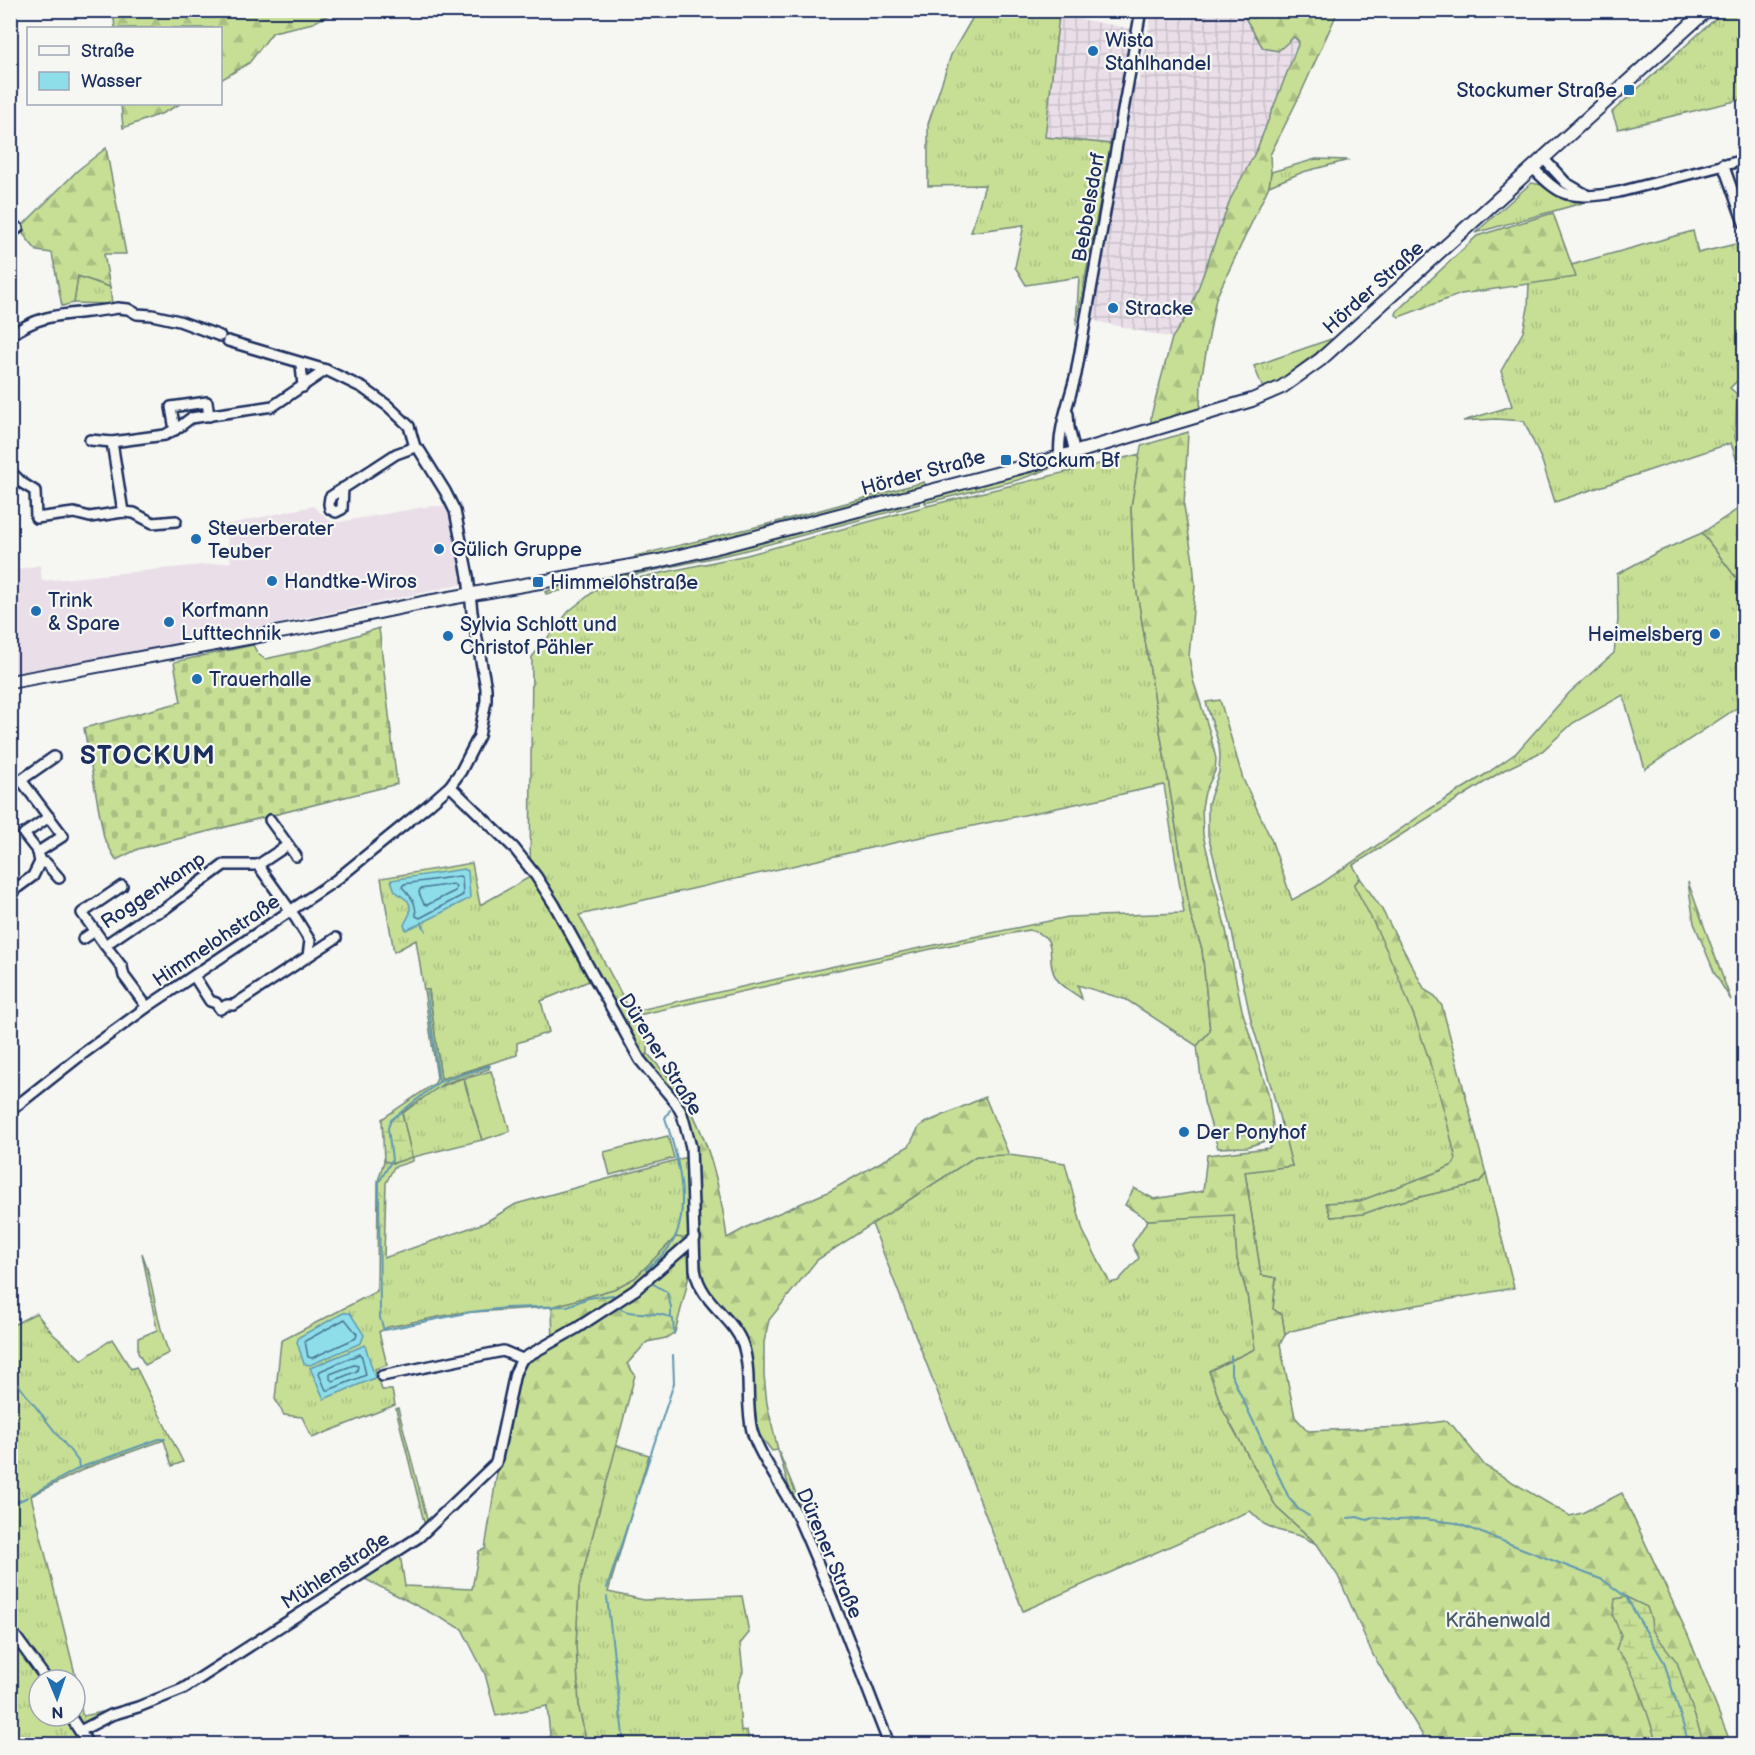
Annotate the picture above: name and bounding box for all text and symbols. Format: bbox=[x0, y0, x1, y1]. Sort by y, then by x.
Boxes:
legend bbox=[27, 27, 222, 105]
place label: Wista Stahlhandel bbox=[1105, 29, 1211, 76]
text: Straße bbox=[81, 41, 135, 62]
marker: Wista Stahlhandel bbox=[1086, 44, 1100, 58]
text: Wasser bbox=[81, 71, 142, 92]
place label: Stockumer Straße bbox=[1457, 79, 1617, 103]
marker: Stockumer Straße bbox=[1622, 83, 1636, 97]
street label: Bebbelsdorf bbox=[1068, 151, 1110, 264]
street label: Hörder Straße bbox=[1318, 236, 1429, 339]
place label: Stracke bbox=[1125, 297, 1193, 321]
marker: Stracke bbox=[1106, 301, 1120, 315]
street label: Hörder Straße bbox=[859, 445, 988, 501]
place label: Stockum Bf bbox=[1018, 449, 1120, 473]
marker: Stockum Bf bbox=[999, 453, 1013, 467]
place label: Steuerberater Teuber bbox=[208, 517, 334, 564]
marker: Steuerberater Teuber bbox=[189, 532, 203, 546]
place label: Gülich Gruppe bbox=[451, 538, 582, 562]
marker: Gülich Gruppe bbox=[432, 542, 446, 556]
place label: Handtke-Wiros bbox=[284, 570, 417, 594]
place label: Himmelohstraße bbox=[550, 571, 698, 595]
marker: Handtke-Wiros bbox=[265, 574, 279, 588]
marker: Himmelohstraße bbox=[531, 575, 545, 589]
place label: Trink & Spare bbox=[48, 589, 120, 636]
place label: Korfmann Lufttechnik bbox=[181, 599, 281, 646]
marker: Trink & Spare bbox=[29, 604, 43, 618]
place label: Sylvia Schlott und Christof Pähler bbox=[460, 613, 617, 660]
marker: Korfmann Lufttechnik bbox=[162, 615, 176, 629]
place label: Heimelsberg bbox=[1588, 623, 1703, 647]
marker: Heimelsberg bbox=[1708, 627, 1722, 641]
marker: Sylvia Schlott und Christof Pähler bbox=[441, 629, 455, 643]
place label: Trauerhalle bbox=[209, 668, 312, 692]
marker: Trauerhalle bbox=[190, 672, 204, 686]
district label: STOCKUM bbox=[80, 741, 216, 772]
street label: Roggenkamp bbox=[97, 847, 210, 935]
street label: Himmelohstraße bbox=[148, 889, 285, 992]
street label: Dürener Straße bbox=[613, 989, 707, 1120]
place label: Der Ponyhof bbox=[1196, 1121, 1307, 1145]
marker: Der Ponyhof bbox=[1177, 1125, 1191, 1139]
street label: Dürener Straße bbox=[791, 1485, 867, 1622]
street label: Mühlenstraße bbox=[277, 1527, 394, 1615]
park label: Krähenwald bbox=[1445, 1609, 1551, 1633]
north arrow bbox=[27, 1668, 87, 1728]
text: N bbox=[51, 1702, 64, 1721]

